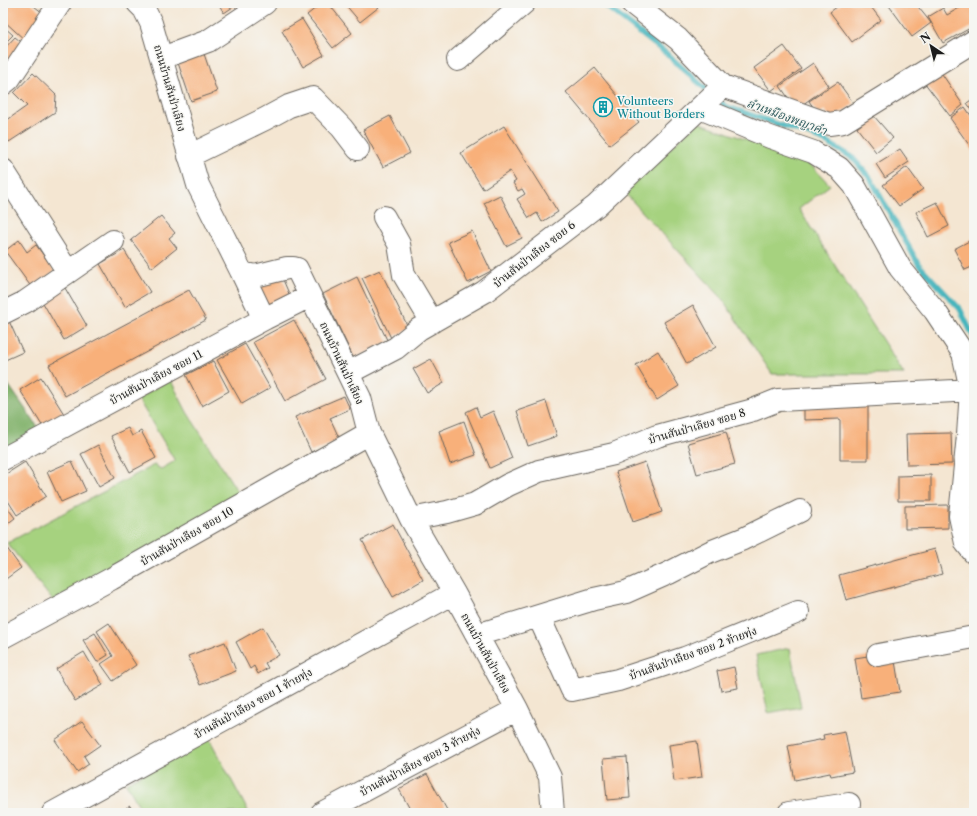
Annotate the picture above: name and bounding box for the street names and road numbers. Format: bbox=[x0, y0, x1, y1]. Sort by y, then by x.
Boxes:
street label: ถนนบ้านสันป่าเลียง bbox=[151, 43, 189, 133]
street label: บ้านสันป่าเลียง ซอย 6 bbox=[490, 217, 578, 290]
street label: ถนนบ้านสันป่าเลียง bbox=[317, 319, 367, 407]
street label: บ้านสันป่าเลียง ซอย 11 bbox=[107, 346, 205, 407]
street label: บ้านสันป่าเลียง ซอย 8 bbox=[647, 405, 747, 447]
street label: บ้านสันป่าเลียง ซอย 10 bbox=[138, 504, 236, 568]
street label: ถนนบ้านสันป่าเลียง bbox=[458, 610, 514, 696]
street label: บ้านสันป่าเลียง ซอย 2 ท้ายทุ่ง bbox=[627, 623, 759, 684]
street label: บ้านสันป่าเลียง ซอย 1 ท้ายทุ่ง bbox=[191, 665, 315, 742]
street label: บ้านสันป่าเลียง ซอย 3 ท้ายทุ่ง bbox=[357, 723, 483, 800]

